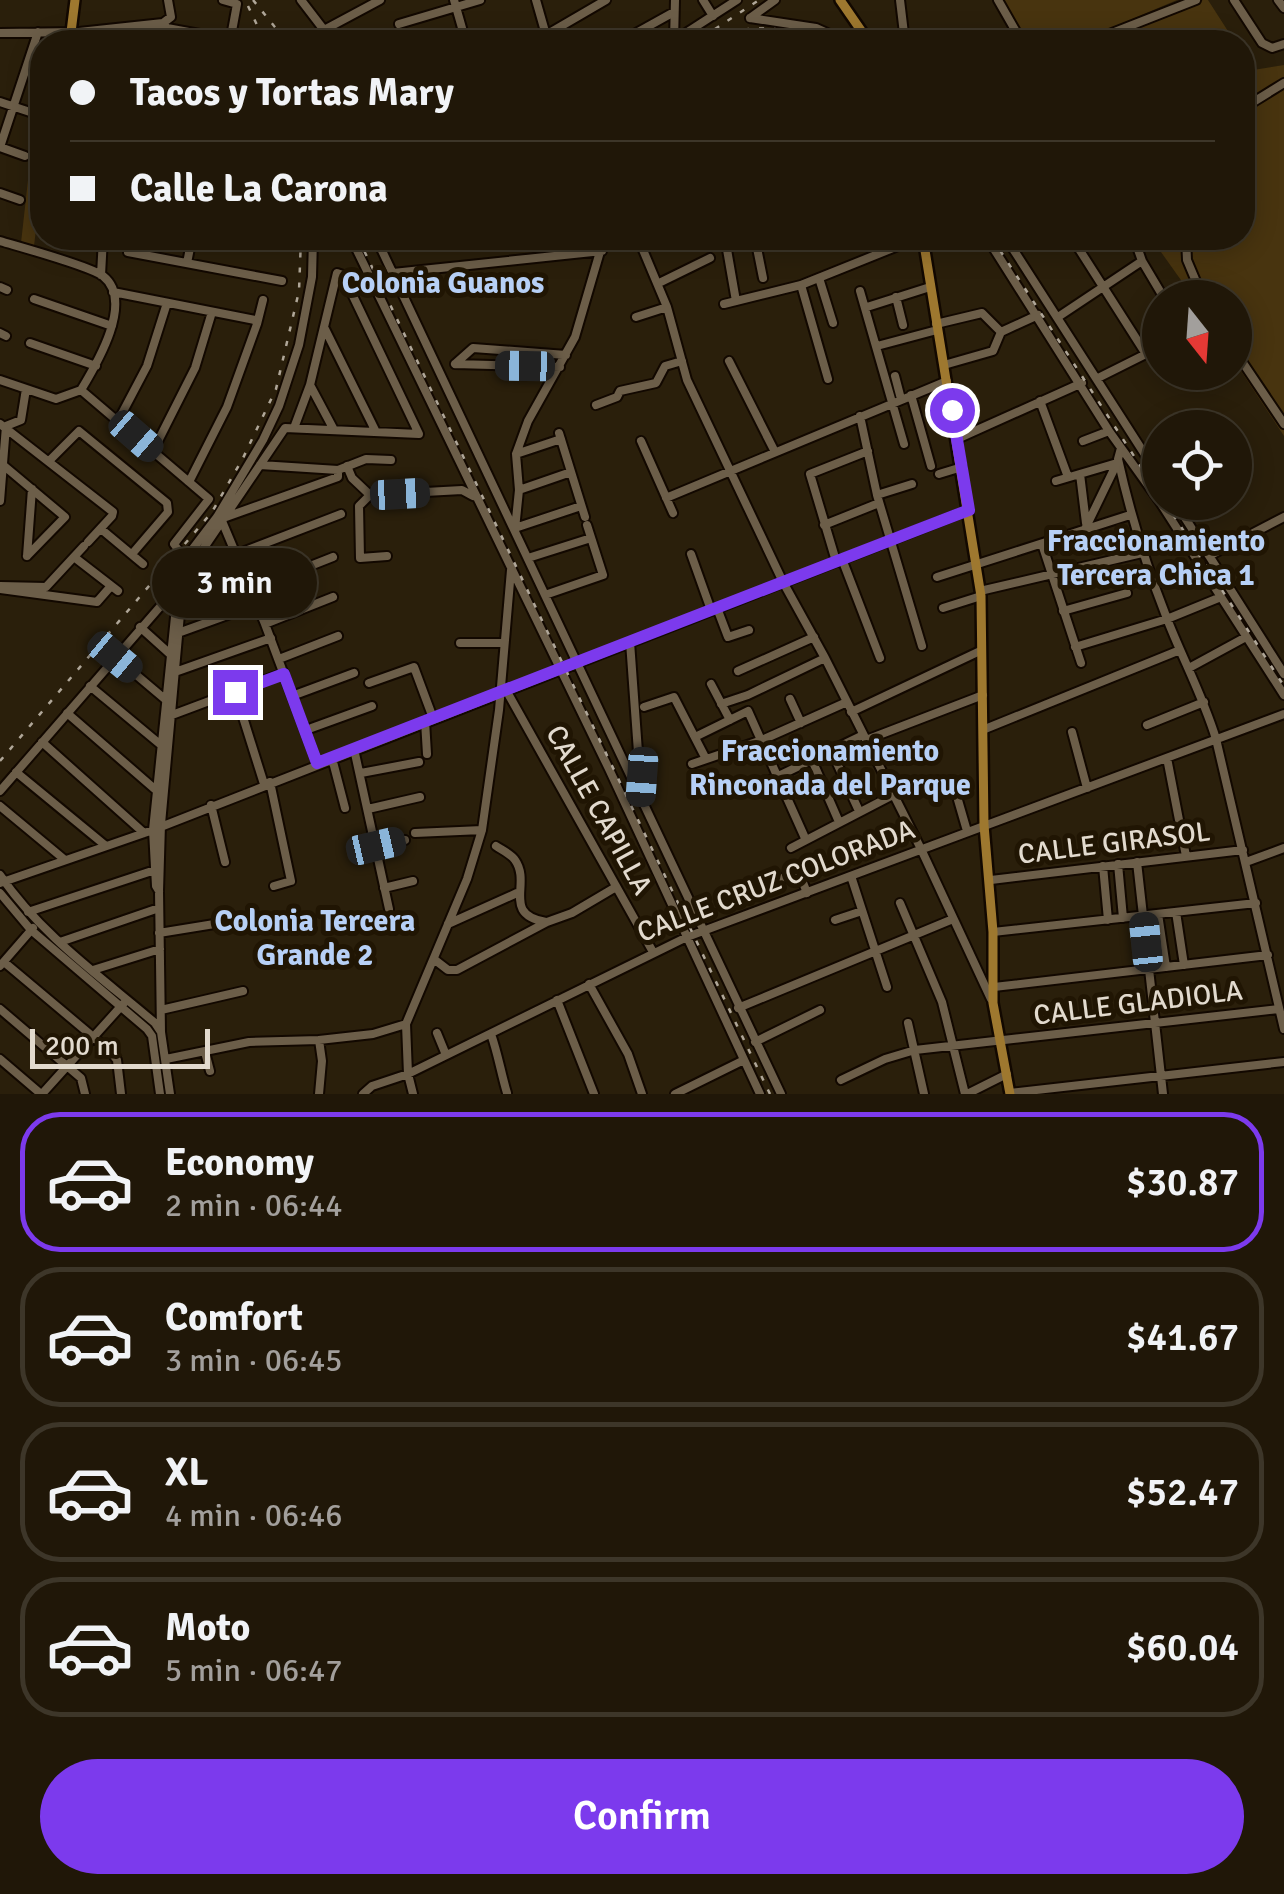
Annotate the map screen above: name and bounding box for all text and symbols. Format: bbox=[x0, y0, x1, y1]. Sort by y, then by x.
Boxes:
text: Tacos y Tortas Mary bbox=[130, 69, 454, 116]
text: Calle La Carona bbox=[130, 165, 388, 212]
district label: Colonia Guanos bbox=[342, 265, 544, 302]
north arrow bbox=[1142, 280, 1252, 390]
map controls bbox=[1142, 280, 1252, 520]
car bbox=[495, 350, 555, 382]
route start bbox=[930, 388, 975, 433]
car bbox=[104, 405, 168, 467]
button: locate bbox=[1142, 410, 1252, 520]
car bbox=[369, 477, 431, 511]
district label: Fraccionamiento Tercera Chica 1 bbox=[1047, 523, 1265, 594]
callout: 3 min bbox=[152, 547, 318, 617]
text: 3 min bbox=[196, 563, 273, 602]
car bbox=[82, 626, 148, 688]
route end bbox=[213, 670, 258, 715]
street label: CALLE CAPILLA bbox=[538, 719, 660, 901]
district label: Fraccionamiento Rinconada del Parque bbox=[689, 733, 971, 804]
car bbox=[625, 746, 659, 808]
street label: CALLE CRUZ COLORADA bbox=[632, 812, 920, 950]
street label: CALLE GIRASOL bbox=[1016, 814, 1212, 872]
car bbox=[343, 825, 409, 867]
district label: Colonia Tercera Grande 2 bbox=[215, 903, 415, 974]
car bbox=[1128, 911, 1164, 973]
street label: CALLE GLADIOLA bbox=[1032, 973, 1244, 1033]
scale bar bbox=[30, 1024, 210, 1068]
text: 200 m bbox=[45, 1029, 119, 1063]
icon: car bbox=[45, 1137, 135, 1227]
text: Economy bbox=[165, 1139, 314, 1186]
text: $30.87 bbox=[1126, 1159, 1239, 1206]
text: 2 min · 06:44 bbox=[165, 1186, 343, 1225]
icon: car bbox=[45, 1292, 135, 1382]
text: Comfort bbox=[165, 1294, 303, 1341]
text: $41.67 bbox=[1126, 1314, 1239, 1361]
text: 3 min · 06:45 bbox=[165, 1341, 343, 1380]
icon: car bbox=[45, 1447, 135, 1537]
text: XL bbox=[165, 1449, 208, 1496]
text: $52.47 bbox=[1126, 1469, 1239, 1516]
text: 4 min · 06:46 bbox=[165, 1496, 343, 1535]
icon: car bbox=[45, 1602, 135, 1692]
text: Moto bbox=[165, 1604, 250, 1651]
text: $60.04 bbox=[1126, 1624, 1239, 1671]
text: 5 min · 06:47 bbox=[165, 1651, 343, 1690]
button: Confirm bbox=[40, 1759, 1244, 1874]

